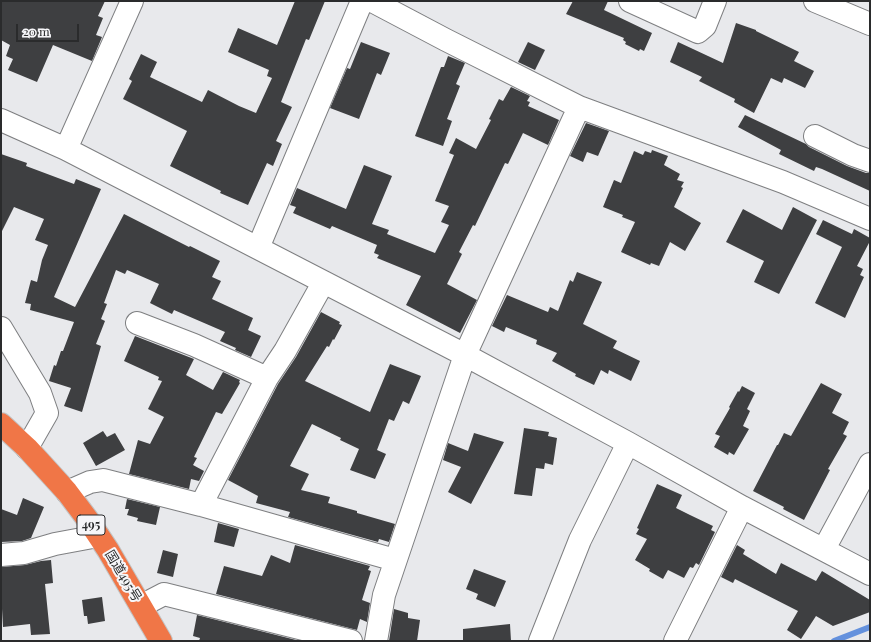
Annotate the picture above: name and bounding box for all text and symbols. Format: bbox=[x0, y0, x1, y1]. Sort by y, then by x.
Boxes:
scale bar bbox=[18, 16, 81, 42]
text: 20 m bbox=[23, 23, 50, 39]
road number: 495 bbox=[77, 515, 105, 535]
street label: 国道495号 bbox=[102, 547, 144, 605]

